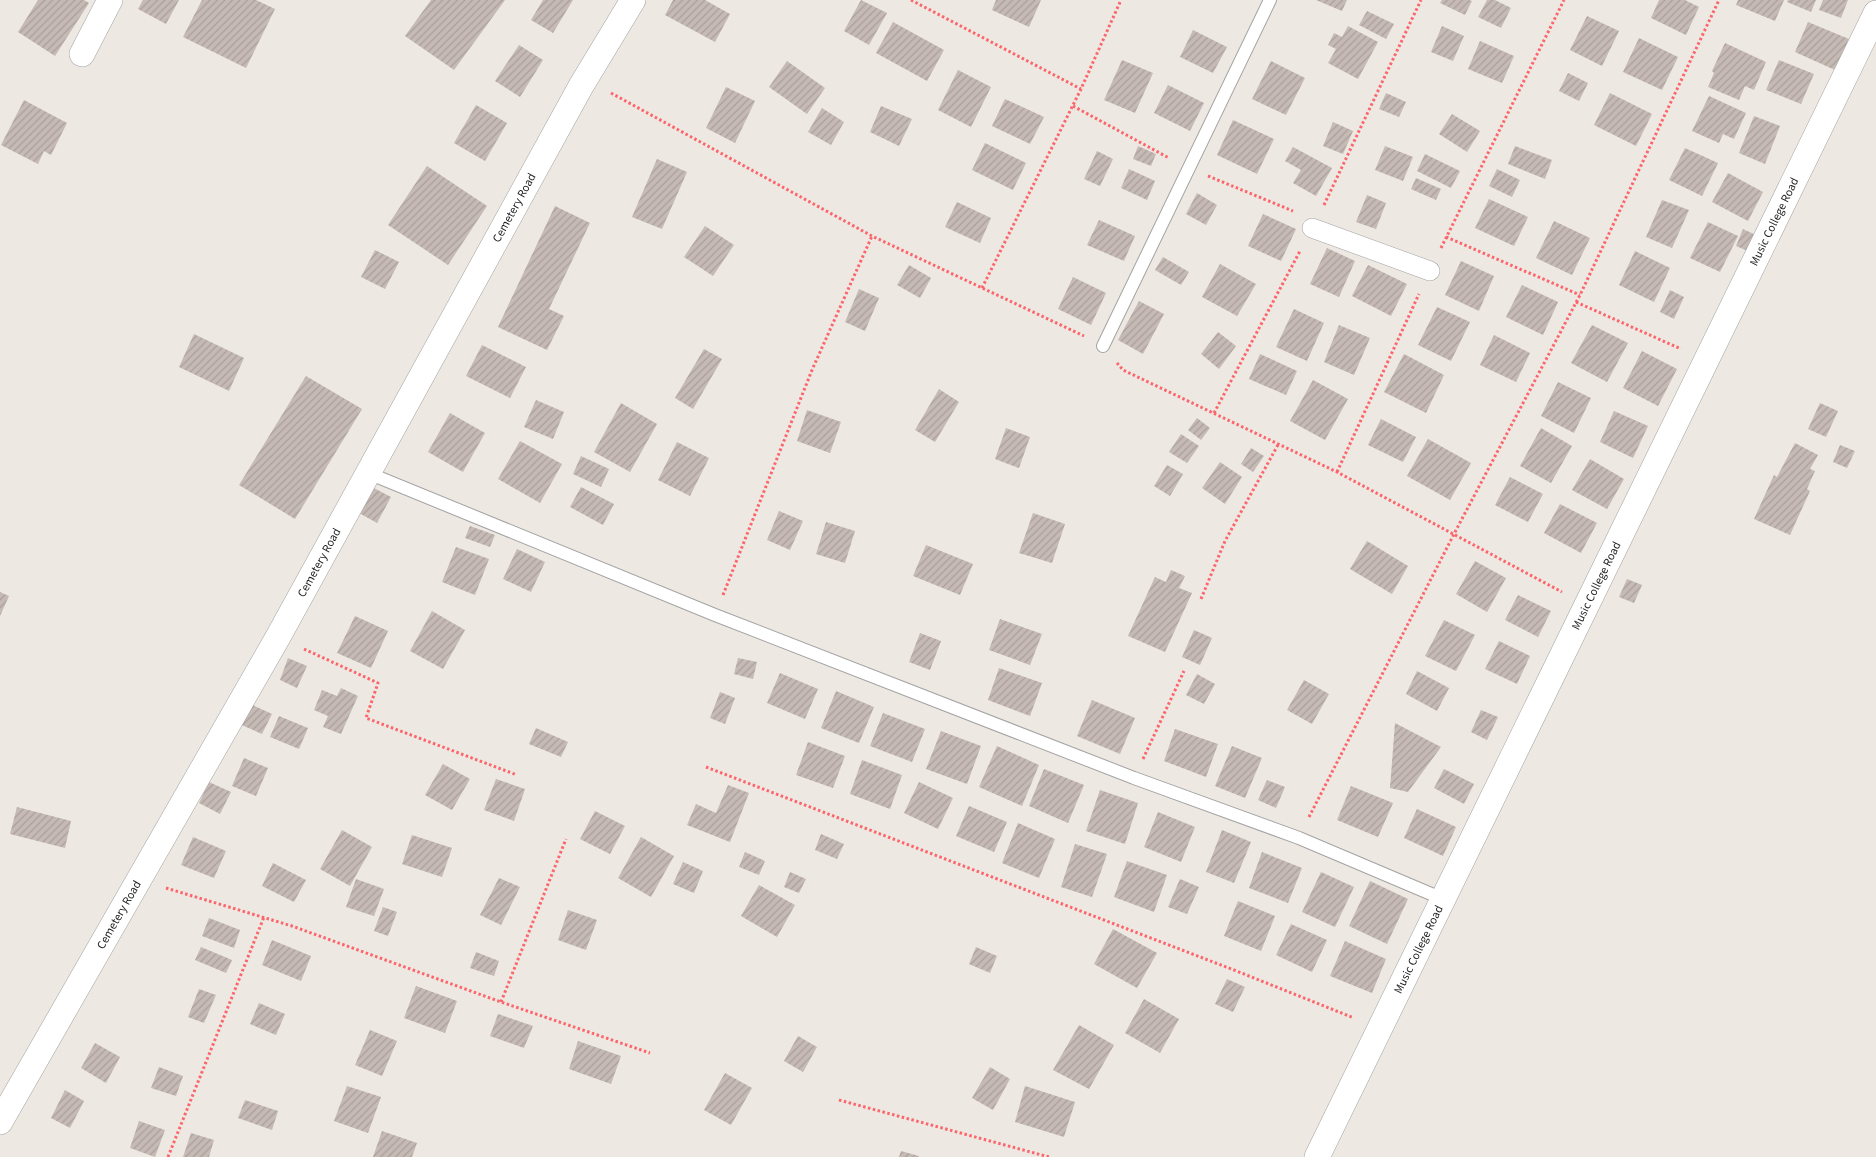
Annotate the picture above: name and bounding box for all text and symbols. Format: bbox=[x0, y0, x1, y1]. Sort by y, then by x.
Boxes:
street label: Cemetery Road bbox=[489, 170, 540, 246]
street label: Music College Road bbox=[1746, 175, 1803, 269]
street label: Cemetery Road bbox=[293, 525, 345, 601]
street label: Music College Road bbox=[1568, 539, 1625, 633]
street label: Cemetery Road bbox=[93, 877, 146, 952]
street label: Music College Road bbox=[1390, 903, 1448, 997]

